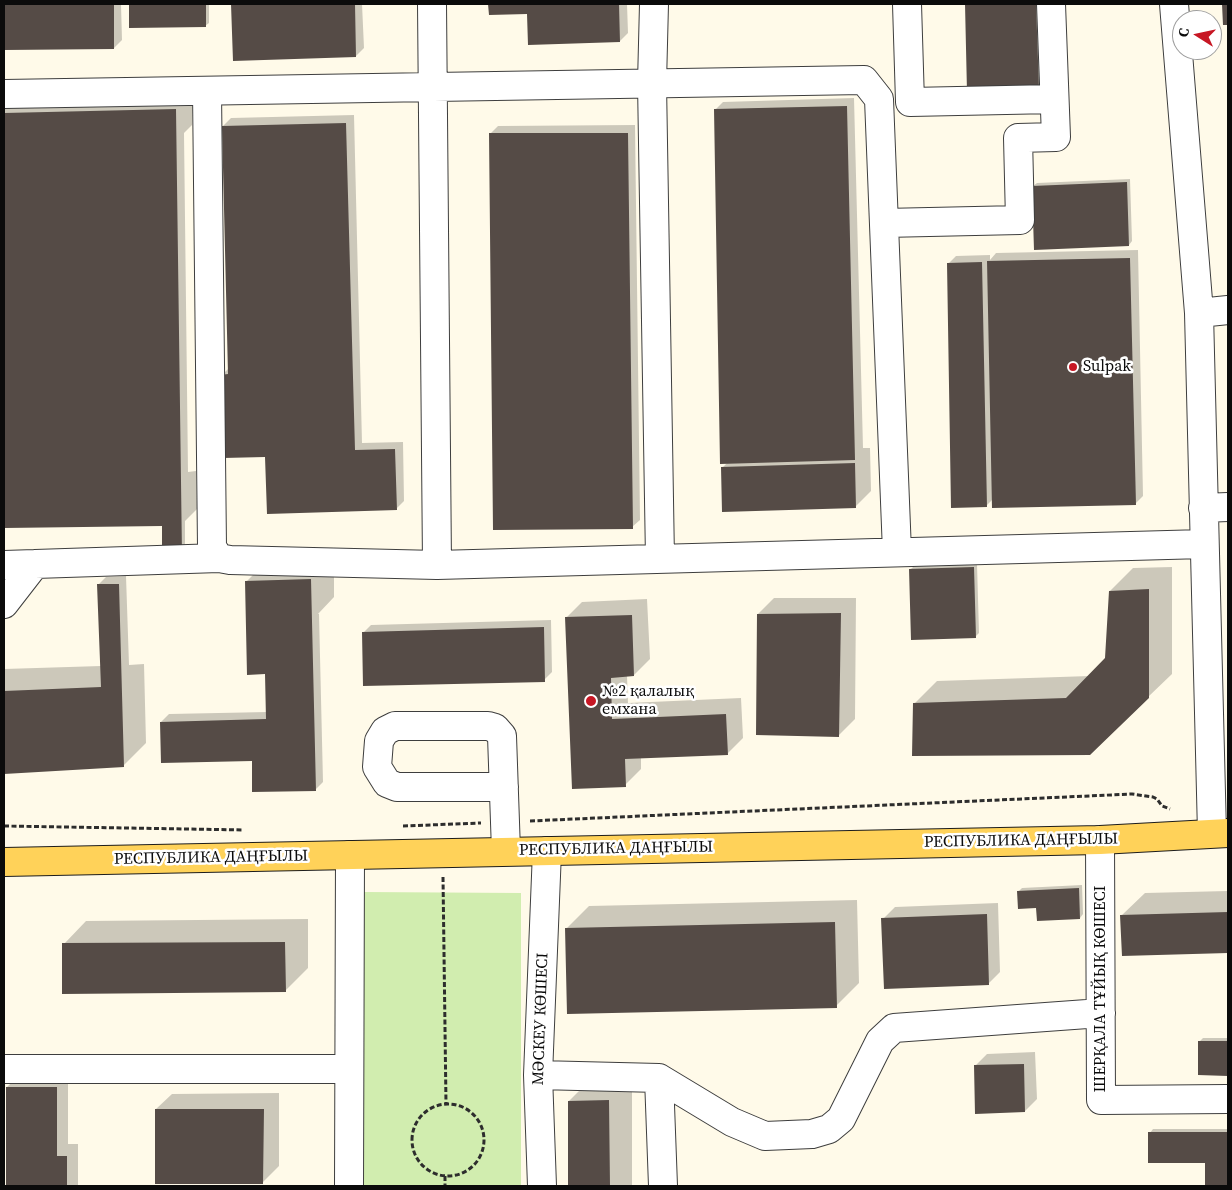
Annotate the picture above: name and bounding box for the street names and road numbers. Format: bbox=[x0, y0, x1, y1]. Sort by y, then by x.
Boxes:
street label: РЕСПУБЛИКА ДАҢҒЫЛЫ bbox=[924, 830, 1118, 852]
street label: РЕСПУБЛИКА ДАҢҒЫЛЫ bbox=[519, 838, 713, 860]
street label: РЕСПУБЛИКА ДАҢҒЫЛЫ bbox=[114, 847, 308, 869]
street label: ШЕРҚАЛА ТҰЙЫҚ КӨШЕСІ bbox=[1091, 885, 1111, 1093]
street label: МӘСКЕУ КӨШЕСІ bbox=[529, 952, 553, 1086]

